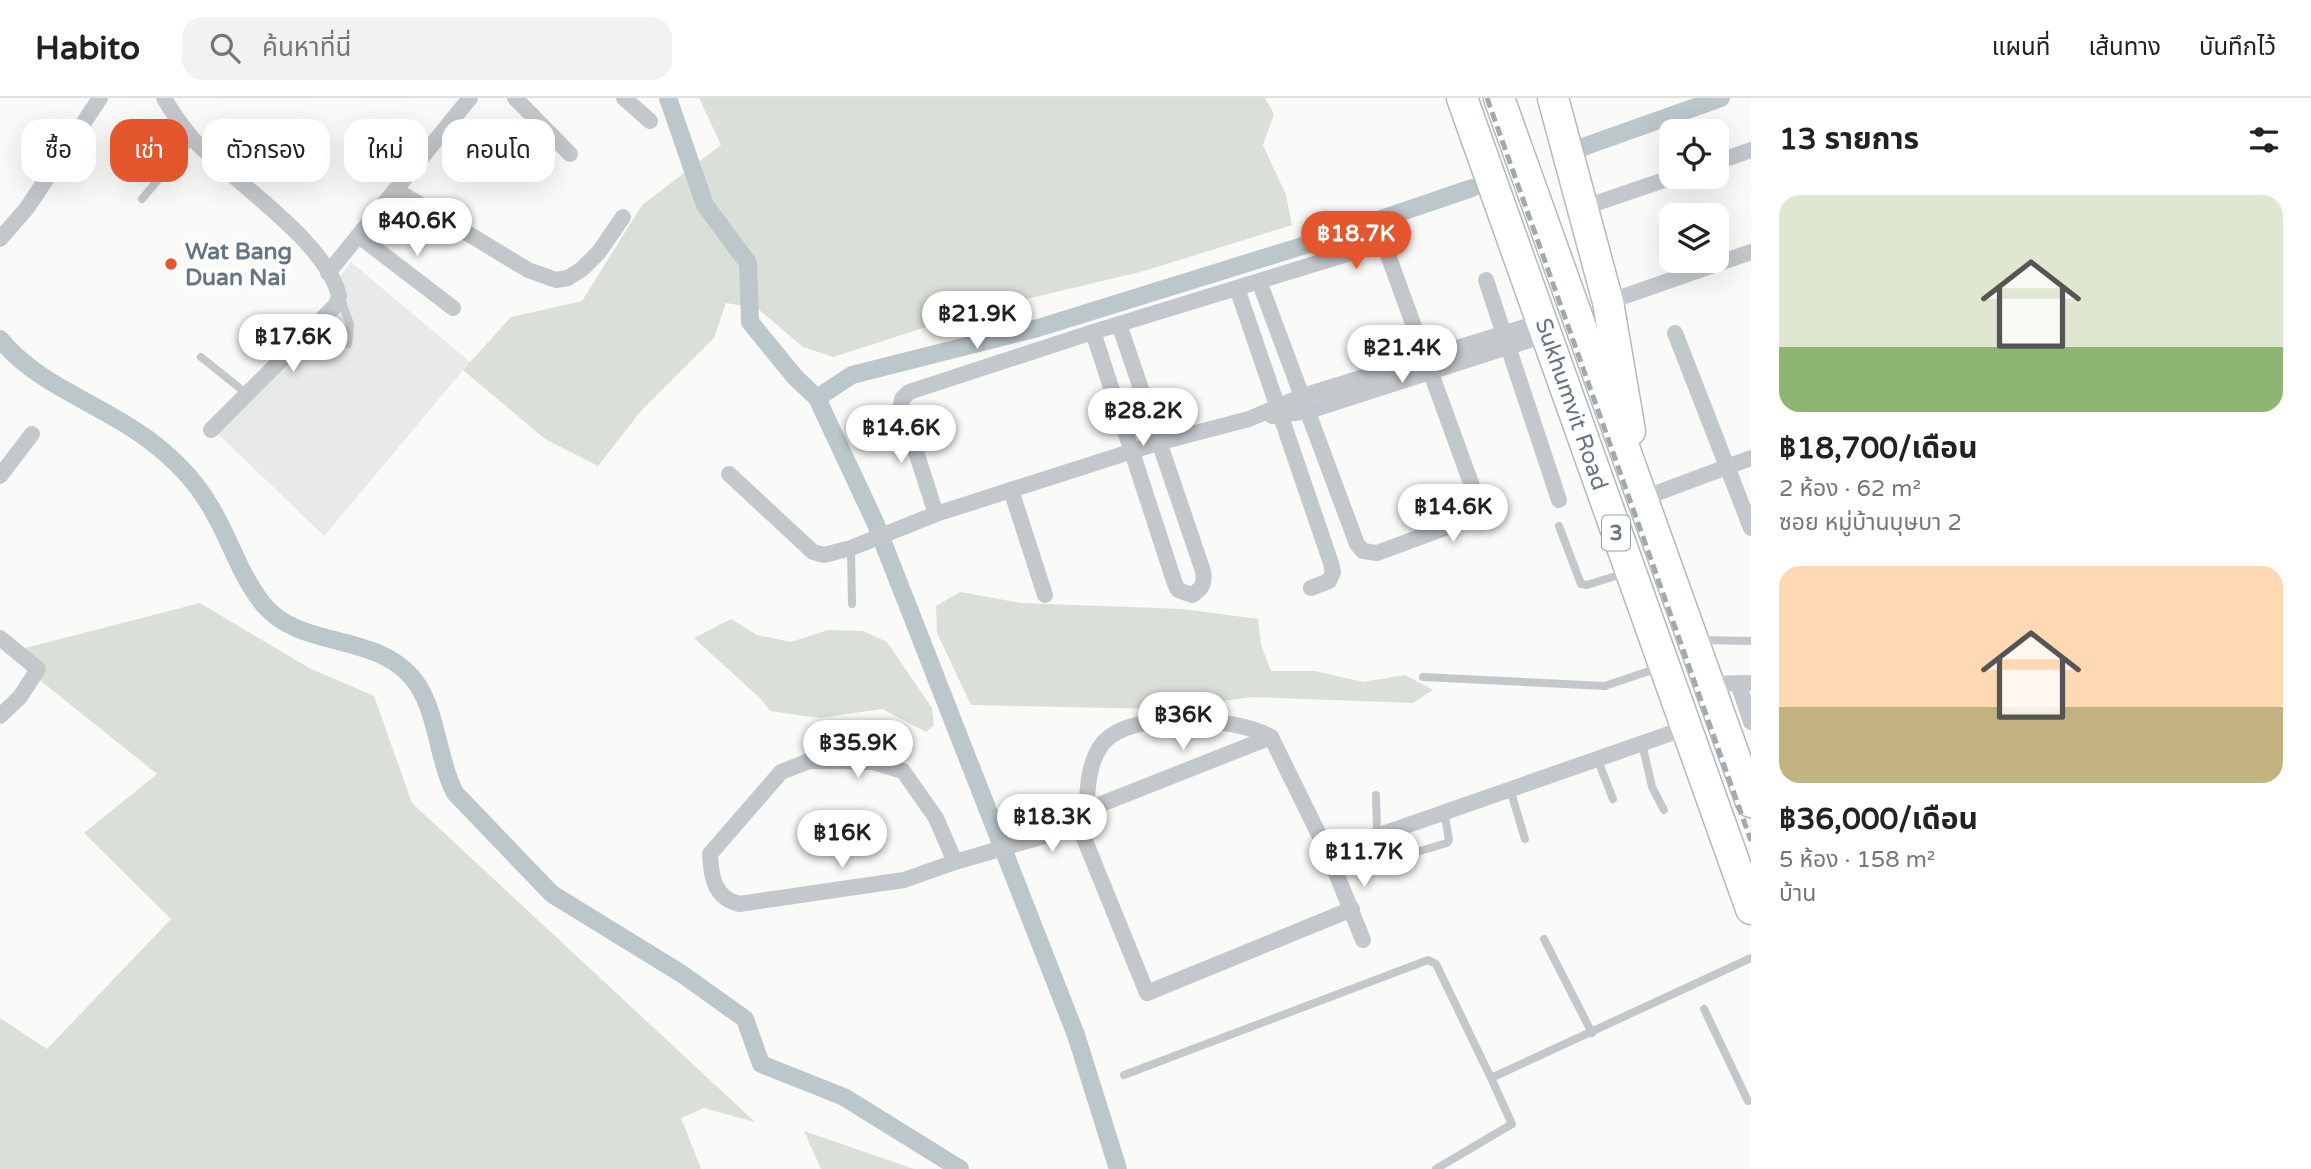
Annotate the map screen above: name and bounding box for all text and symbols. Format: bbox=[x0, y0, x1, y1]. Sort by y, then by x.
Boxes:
search box bbox=[182, 17, 672, 80]
text: Habito bbox=[35, 29, 140, 68]
icon: search bbox=[206, 29, 244, 67]
text: ค้นหาที่นี่ bbox=[262, 32, 351, 63]
text: แผนที่ bbox=[1992, 33, 2050, 62]
text: เส้นทาง bbox=[2088, 33, 2161, 62]
text: บันทึกไว้ bbox=[2199, 33, 2276, 62]
chip: ซื้อ bbox=[21, 119, 96, 182]
chip: เช่า bbox=[110, 119, 188, 182]
chip: ตัวกรอง bbox=[202, 119, 330, 182]
chip: ใหม่ bbox=[344, 119, 428, 182]
chip: คอนโด bbox=[442, 119, 555, 182]
map controls bbox=[1659, 119, 1729, 273]
button: locate bbox=[1659, 119, 1729, 189]
text: 13 รายการ bbox=[1779, 121, 1919, 158]
icon: filters bbox=[2245, 121, 2283, 159]
pin: ฿40.6K bbox=[360, 198, 474, 258]
button: layers bbox=[1659, 203, 1729, 273]
text: ฿40.6K bbox=[378, 207, 456, 235]
pin: ฿18.7K bbox=[1299, 212, 1413, 271]
text: ฿18.7K bbox=[1317, 220, 1395, 248]
place label: Wat Bang Duan Nai bbox=[185, 238, 292, 292]
icon: home bbox=[1968, 241, 2094, 367]
marker: Wat Bang Duan Nai bbox=[163, 256, 179, 272]
pin: ฿21.9K bbox=[920, 292, 1034, 351]
text: ฿21.9K bbox=[938, 300, 1016, 328]
pin: ฿17.6K bbox=[236, 314, 350, 374]
street label: Sukhumvit Road bbox=[1529, 315, 1614, 494]
text: ฿17.6K bbox=[255, 323, 331, 351]
pin: ฿21.4K bbox=[1345, 326, 1459, 385]
text: ฿21.4K bbox=[1363, 334, 1441, 362]
pin: ฿28.2K bbox=[1086, 388, 1200, 448]
text: ฿28.2K bbox=[1104, 397, 1182, 425]
pin: ฿14.6K bbox=[844, 406, 958, 465]
text: ฿14.6K bbox=[862, 414, 940, 442]
text: ฿18,700/เดือน bbox=[1779, 430, 1978, 467]
text: 2 ห้อง · 62 m² bbox=[1779, 475, 1921, 503]
pin: ฿14.6K bbox=[1396, 484, 1510, 544]
text: ฿14.6K bbox=[1414, 493, 1492, 521]
text: ซอย หมู่บ้านบุษบา 2 bbox=[1779, 509, 1962, 537]
road number: 3 bbox=[1602, 516, 1630, 550]
icon: home bbox=[1968, 612, 2094, 738]
pin: ฿36K bbox=[1142, 692, 1224, 752]
text: ฿36K bbox=[1154, 701, 1212, 729]
pin: ฿35.9K bbox=[801, 720, 915, 780]
text: ฿35.9K bbox=[819, 729, 897, 757]
pin: ฿18.3K bbox=[995, 794, 1109, 854]
text: ฿36,000/เดือน bbox=[1779, 801, 1978, 838]
text: ฿18.3K bbox=[1013, 803, 1091, 831]
pin: ฿16K bbox=[801, 810, 883, 870]
text: ฿16K bbox=[813, 819, 871, 847]
pin: ฿11.7K bbox=[1307, 830, 1421, 889]
text: ฿11.7K bbox=[1325, 838, 1403, 866]
text: 5 ห้อง · 158 m² bbox=[1779, 846, 1935, 874]
text: บ้าน bbox=[1779, 880, 1816, 908]

